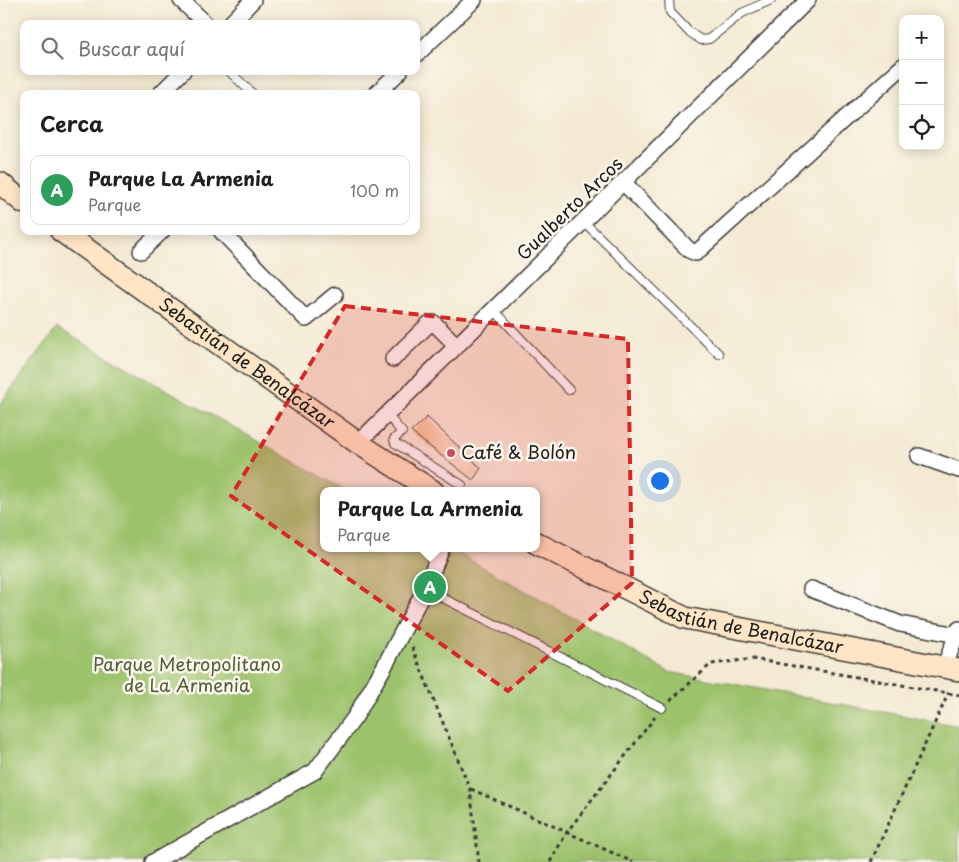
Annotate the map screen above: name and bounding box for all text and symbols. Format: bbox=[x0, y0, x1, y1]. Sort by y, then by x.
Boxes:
map controls bbox=[899, 15, 944, 150]
button: + bbox=[899, 15, 944, 60]
search box bbox=[20, 20, 420, 75]
icon: search bbox=[38, 34, 66, 62]
text: Buscar aquí bbox=[78, 34, 185, 62]
button: − bbox=[899, 60, 944, 105]
button: locate bbox=[899, 105, 944, 150]
text: Cerca bbox=[40, 107, 104, 139]
street label: Gualberto Arcos bbox=[510, 150, 628, 266]
text: Parque La Armenia bbox=[88, 164, 274, 192]
text: A bbox=[51, 178, 63, 202]
text: 100 m bbox=[350, 178, 399, 202]
text: Parque bbox=[88, 192, 141, 216]
street label: Sebastián de Benalcázar bbox=[154, 290, 342, 435]
place label: Café & Bolón bbox=[461, 438, 576, 465]
marker: Café & Bolón bbox=[445, 447, 457, 459]
your location bbox=[647, 468, 673, 494]
popup bbox=[320, 487, 540, 552]
text: Parque La Armenia bbox=[337, 494, 523, 522]
text: Parque bbox=[337, 522, 390, 546]
pin: A bbox=[414, 568, 446, 606]
street label: Sebastián de Benalcázar bbox=[635, 582, 847, 660]
park label: Parque Metropolitano de La Armenia bbox=[93, 650, 281, 698]

